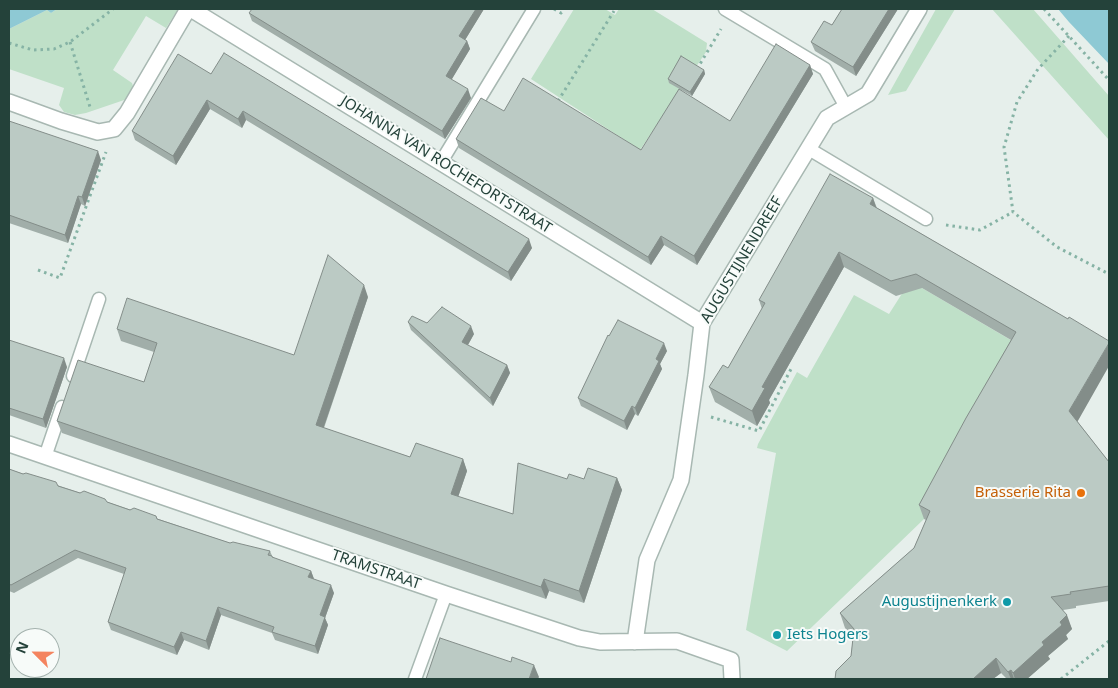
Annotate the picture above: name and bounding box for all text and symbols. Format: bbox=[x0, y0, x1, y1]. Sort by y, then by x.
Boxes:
street label: JOHANNA VAN ROCHEFORTSTRAAT bbox=[337, 92, 555, 238]
street label: AUGUSTIJNENDREEF bbox=[697, 194, 787, 326]
place label: Brasserie Rita bbox=[975, 484, 1071, 502]
marker: Brasserie Rita bbox=[1075, 487, 1087, 499]
street label: TRAMSTRAAT bbox=[329, 546, 423, 594]
place label: Augustijnenkerk bbox=[882, 593, 997, 611]
marker: Augustijnenkerk bbox=[1001, 596, 1013, 608]
place label: Iets Hogers bbox=[787, 626, 868, 644]
north arrow bbox=[10, 628, 60, 678]
marker: Iets Hogers bbox=[771, 629, 783, 641]
text: N bbox=[11, 638, 33, 656]

